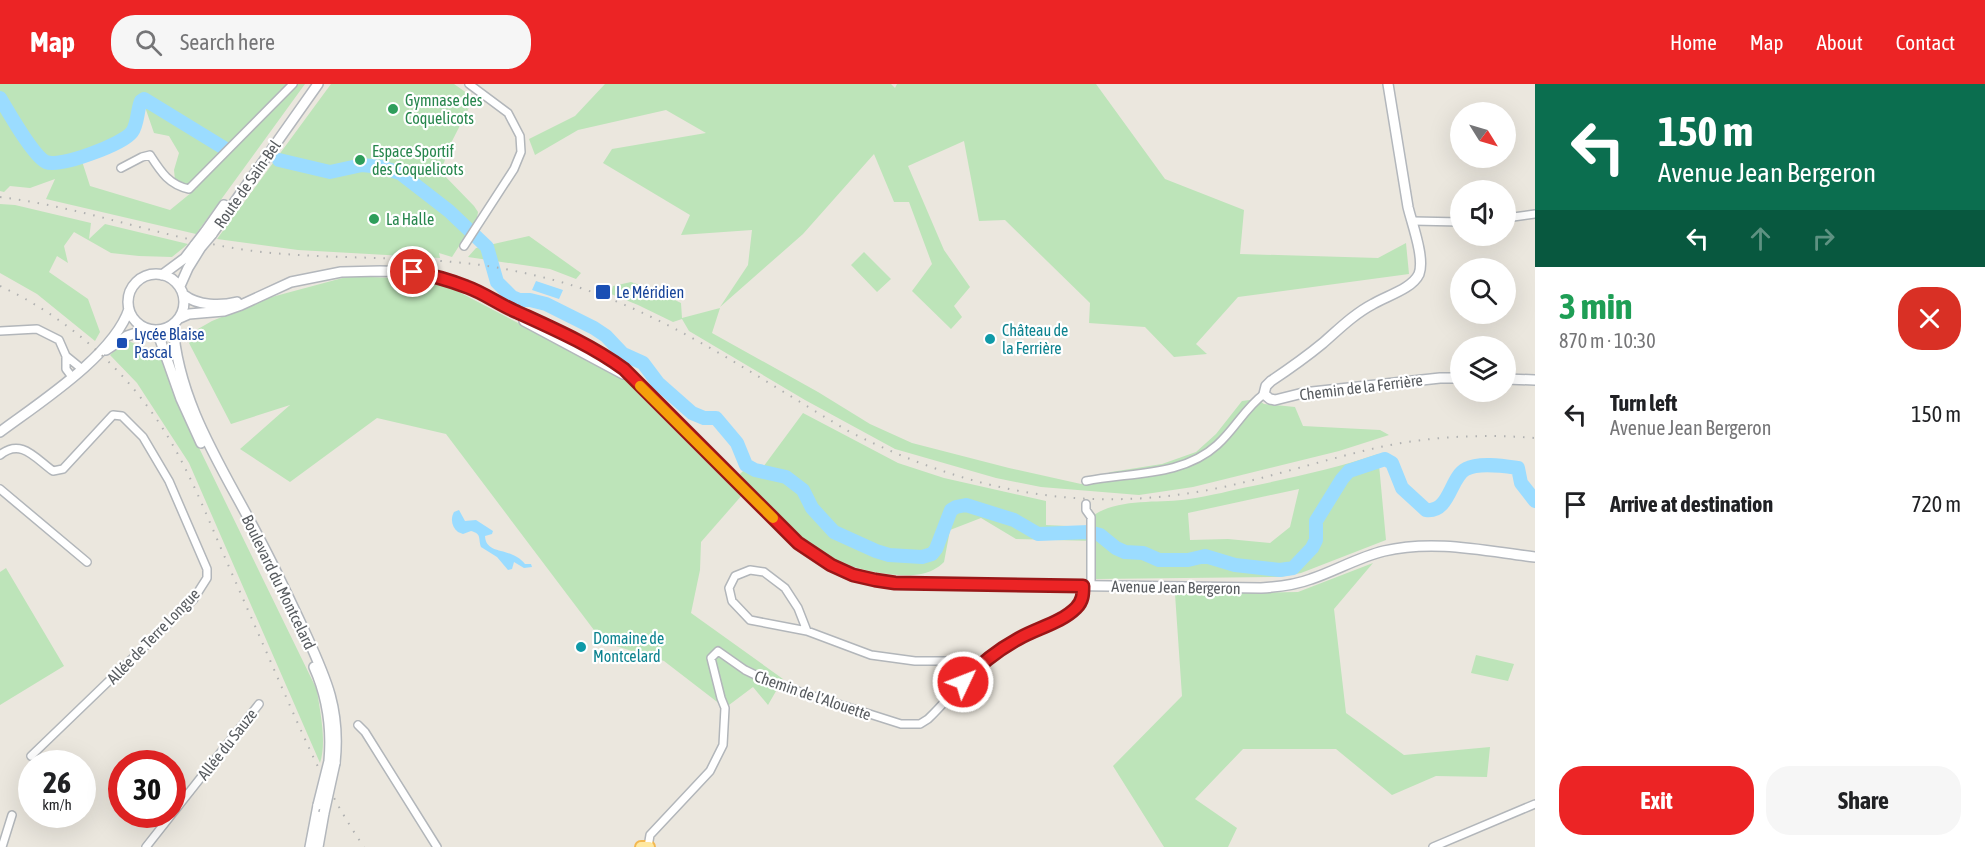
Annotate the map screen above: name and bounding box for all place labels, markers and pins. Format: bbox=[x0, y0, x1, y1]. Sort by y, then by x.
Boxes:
place label: Gymnase des Coquelicots bbox=[405, 91, 483, 128]
marker: Gymnase des Coquelicots bbox=[386, 102, 400, 116]
place label: Espace Sportif des Coquelicots bbox=[372, 142, 464, 179]
marker: Espace Sportif des Coquelicots bbox=[353, 153, 367, 167]
place label: La Halle bbox=[386, 210, 434, 228]
marker: La Halle bbox=[367, 212, 381, 226]
pin bbox=[387, 246, 438, 297]
marker: Le Méridien bbox=[594, 283, 612, 301]
place label: Le Méridien bbox=[616, 283, 684, 301]
place label: Château de la Ferrière bbox=[1002, 321, 1068, 357]
place label: Lycée Blaise Pascal bbox=[134, 325, 205, 361]
marker: Château de la Ferrière bbox=[983, 332, 997, 346]
marker: Lycée Blaise Pascal bbox=[115, 336, 129, 350]
place label: Domaine de Montcelard bbox=[593, 629, 664, 665]
marker: Domaine de Montcelard bbox=[574, 640, 588, 654]

